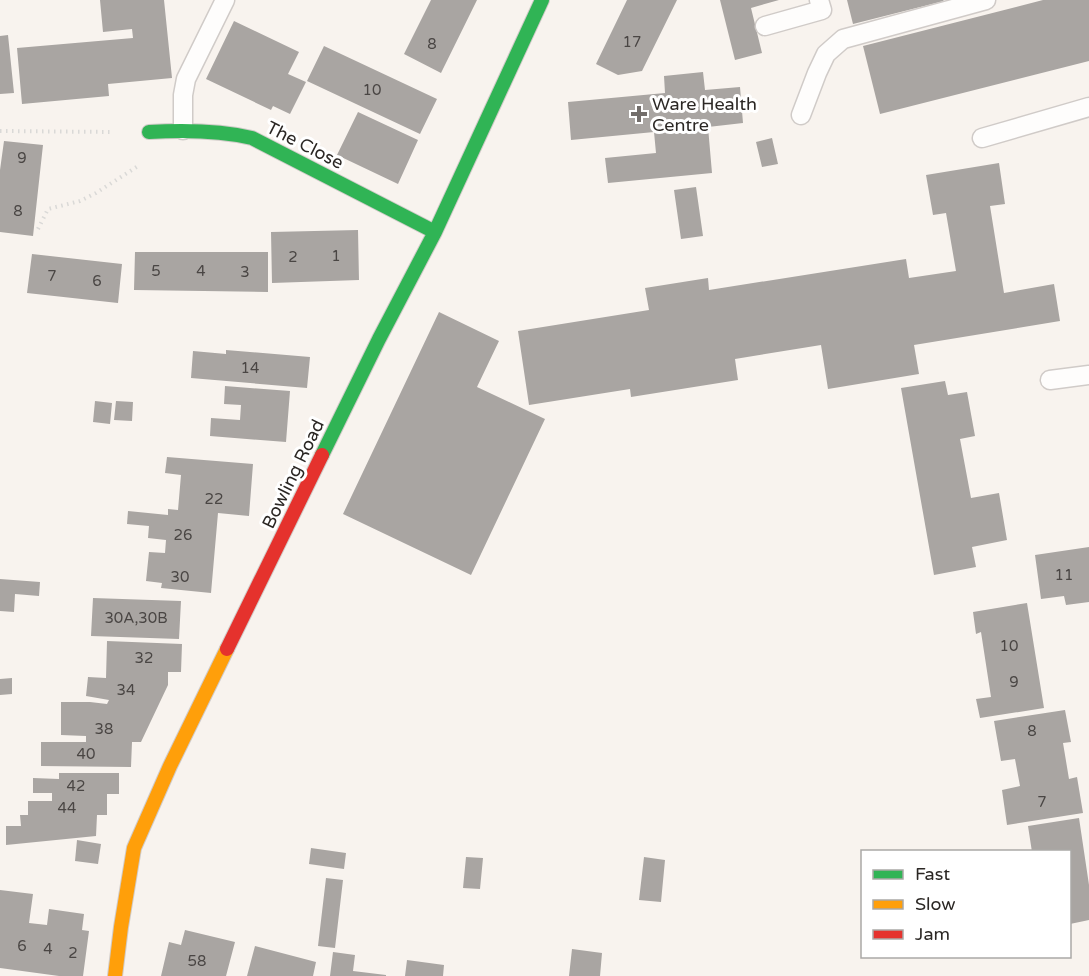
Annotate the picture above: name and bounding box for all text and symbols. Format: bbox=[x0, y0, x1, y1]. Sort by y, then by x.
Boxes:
house number: 17 bbox=[623, 33, 641, 51]
house number: 8 bbox=[427, 35, 437, 53]
house number: 10 bbox=[363, 81, 381, 99]
place label: Ware Health Centre bbox=[652, 93, 757, 136]
marker: Ware Health Centre bbox=[630, 105, 648, 123]
street label: The Close bbox=[263, 116, 347, 174]
house number: 9 bbox=[17, 149, 27, 167]
house number: 8 bbox=[13, 202, 23, 220]
house number: 1 bbox=[331, 247, 341, 265]
house number: 2 bbox=[288, 248, 298, 266]
house number: 5 bbox=[151, 262, 161, 280]
house number: 4 bbox=[196, 262, 206, 280]
house number: 3 bbox=[240, 263, 250, 281]
house number: 7 bbox=[47, 267, 57, 285]
house number: 6 bbox=[92, 272, 102, 290]
house number: 14 bbox=[241, 359, 259, 377]
street label: Bowling Road bbox=[257, 416, 329, 532]
house number: 22 bbox=[205, 490, 223, 508]
house number: 26 bbox=[174, 526, 192, 544]
house number: 11 bbox=[1055, 566, 1073, 584]
house number: 30 bbox=[171, 568, 189, 586]
house number: 30A,30B bbox=[104, 609, 168, 627]
house number: 10 bbox=[1000, 637, 1018, 655]
house number: 32 bbox=[135, 649, 153, 667]
house number: 9 bbox=[1009, 673, 1019, 691]
house number: 34 bbox=[117, 681, 135, 699]
house number: 38 bbox=[95, 720, 113, 738]
house number: 8 bbox=[1027, 722, 1037, 740]
house number: 40 bbox=[77, 745, 95, 763]
house number: 42 bbox=[67, 777, 85, 795]
house number: 7 bbox=[1037, 793, 1047, 811]
house number: 44 bbox=[58, 799, 76, 817]
legend bbox=[861, 850, 1071, 958]
text: Fast bbox=[915, 863, 950, 885]
text: Slow bbox=[915, 893, 956, 915]
text: Jam bbox=[915, 923, 950, 945]
house number: 6 bbox=[17, 937, 27, 955]
house number: 4 bbox=[43, 940, 53, 958]
house number: 2 bbox=[68, 944, 78, 962]
house number: 58 bbox=[188, 952, 206, 970]

